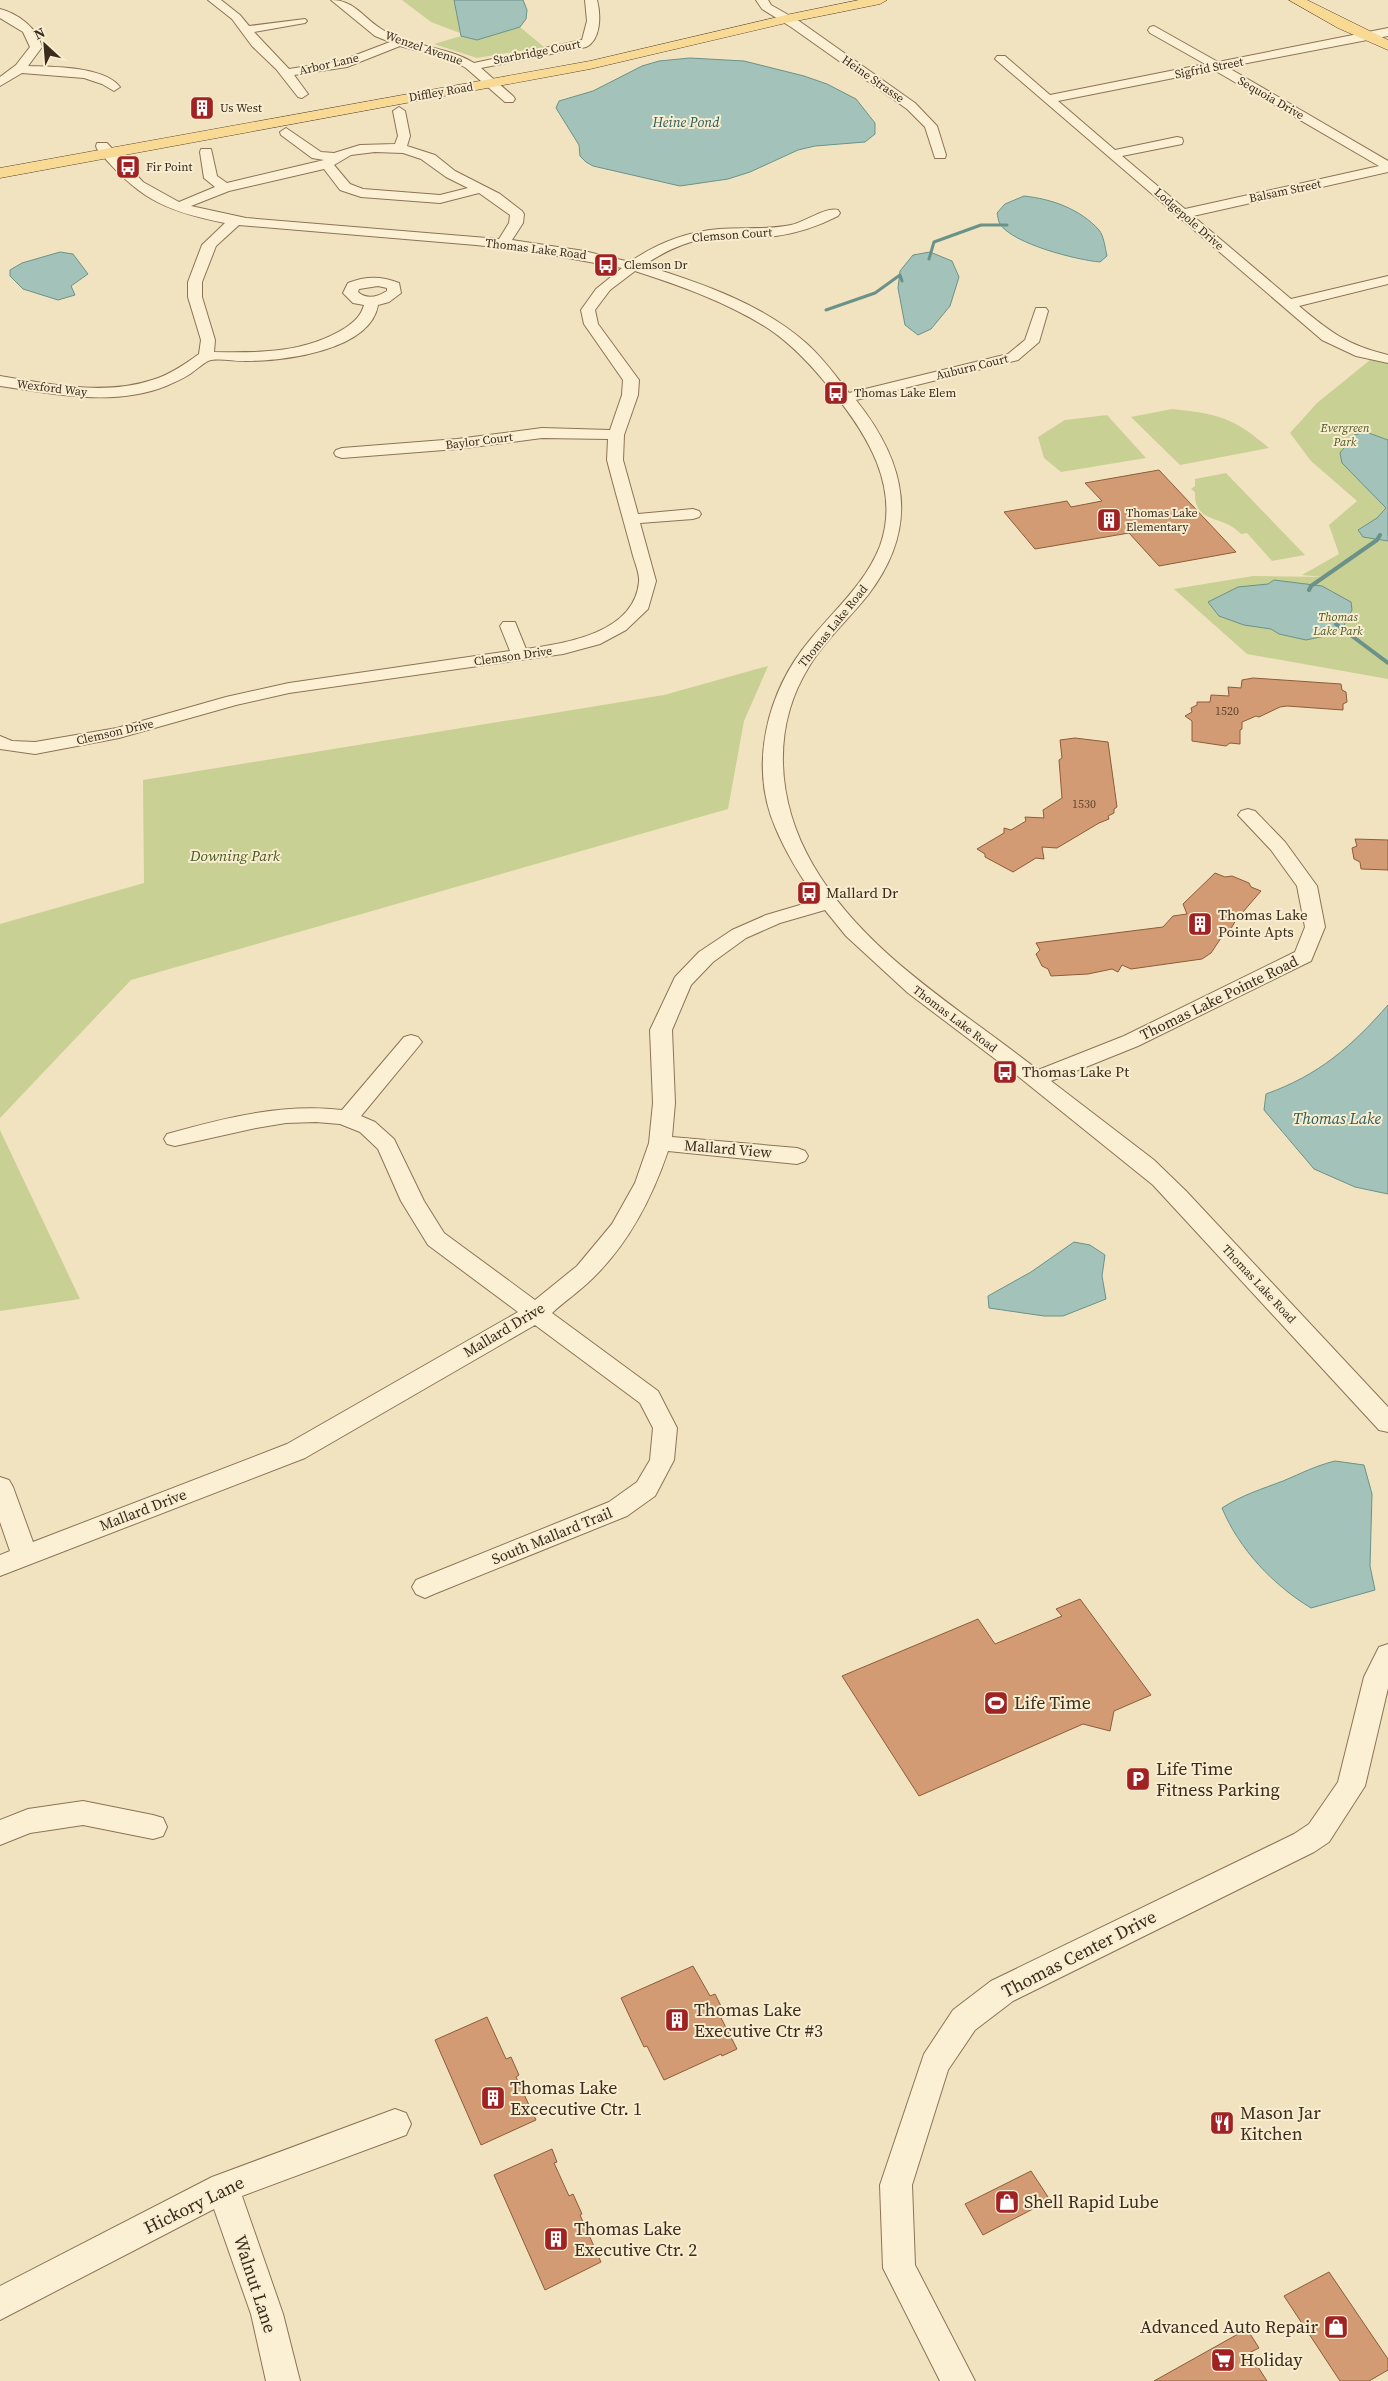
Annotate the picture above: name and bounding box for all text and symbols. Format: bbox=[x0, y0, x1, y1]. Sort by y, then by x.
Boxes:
north arrow bbox=[20, 20, 70, 70]
text: N bbox=[30, 22, 48, 45]
street label: Wenzel Avenue bbox=[383, 27, 465, 69]
street label: Starbridge Court bbox=[492, 36, 582, 68]
street label: Arbor Lane bbox=[298, 49, 360, 79]
street label: Heine Strasse bbox=[839, 52, 907, 106]
street label: Sigfrid Street bbox=[1173, 54, 1245, 82]
street label: Sequoia Drive bbox=[1235, 73, 1307, 123]
street label: Diffley Road bbox=[407, 78, 475, 106]
building icon: Us West bbox=[189, 95, 215, 121]
place label: Us West bbox=[220, 100, 262, 116]
water label: Heine Pond bbox=[651, 112, 720, 132]
bus stop icon: Fir Point bbox=[115, 154, 141, 180]
place label: Fir Point bbox=[146, 159, 192, 175]
street label: Balsam Street bbox=[1248, 176, 1323, 206]
street label: Lodgepole Drive bbox=[1151, 184, 1227, 254]
street label: Clemson Court bbox=[691, 224, 773, 246]
street label: Thomas Lake Road bbox=[485, 235, 588, 263]
bus stop icon: Clemson Dr bbox=[593, 252, 619, 278]
place label: Clemson Dr bbox=[624, 257, 688, 273]
street label: Auburn Court bbox=[934, 350, 1010, 384]
street label: Wexford Way bbox=[16, 376, 89, 400]
bus stop icon: Thomas Lake Elem bbox=[823, 380, 849, 406]
place label: Thomas Lake Elem bbox=[854, 385, 956, 401]
park label: Evergreen Park bbox=[1320, 420, 1370, 450]
street label: Baylor Court bbox=[444, 429, 514, 453]
place label: Thomas Lake Elementary bbox=[1126, 505, 1198, 535]
building icon: Thomas Lake Elementary bbox=[1096, 507, 1122, 533]
street label: Thomas Lake Road bbox=[795, 581, 871, 671]
park label: Thomas Lake Park bbox=[1312, 609, 1363, 639]
street label: Clemson Drive bbox=[473, 643, 553, 669]
house number: 1520 bbox=[1215, 703, 1239, 719]
street label: Clemson Drive bbox=[75, 715, 155, 749]
house number: 1530 bbox=[1072, 796, 1096, 812]
park label: Downing Park bbox=[189, 845, 281, 866]
bus stop icon: Mallard Dr bbox=[796, 880, 822, 906]
place label: Mallard Dr bbox=[826, 882, 899, 903]
place label: Thomas Lake Pointe Apts bbox=[1218, 904, 1308, 942]
building icon: Thomas Lake Pointe Apts bbox=[1187, 911, 1213, 937]
street label: Thomas Lake Pointe Road bbox=[1136, 950, 1302, 1045]
street label: Thomas Lake Road bbox=[910, 982, 1001, 1056]
bus stop icon: Thomas Lake Pt bbox=[992, 1059, 1018, 1085]
place label: Thomas Lake Pt bbox=[1022, 1061, 1129, 1082]
water label: Thomas Lake bbox=[1293, 1107, 1381, 1129]
street label: Mallard View bbox=[683, 1134, 773, 1163]
street label: Thomas Lake Road bbox=[1218, 1241, 1300, 1327]
street label: Mallard Drive bbox=[459, 1297, 549, 1362]
street label: Mallard Drive bbox=[96, 1483, 190, 1536]
street label: South Mallard Trail bbox=[488, 1502, 616, 1569]
sports icon: Life Time bbox=[983, 1690, 1009, 1716]
place label: Life Time bbox=[1014, 1690, 1091, 1715]
place label: Life Time Fitness Parking bbox=[1156, 1756, 1280, 1802]
parking icon: Life Time Fitness Parking bbox=[1125, 1766, 1151, 1792]
street label: Thomas Center Drive bbox=[997, 1904, 1160, 2003]
place label: Thomas Lake Executive Ctr #3 bbox=[694, 1997, 823, 2043]
building icon: Thomas Lake Executive Ctr #3 bbox=[664, 2007, 690, 2033]
place label: Thomas Lake Excecutive Ctr. 1 bbox=[510, 2075, 642, 2121]
building icon: Thomas Lake Excecutive Ctr. 1 bbox=[480, 2085, 506, 2111]
place label: Mason Jar Kitchen bbox=[1240, 2100, 1321, 2146]
restaurant icon: Mason Jar Kitchen bbox=[1209, 2110, 1235, 2136]
street label: Hickory Lane bbox=[139, 2170, 248, 2240]
shop icon: Shell Rapid Lube bbox=[994, 2189, 1020, 2215]
place label: Shell Rapid Lube bbox=[1024, 2189, 1159, 2214]
place label: Thomas Lake Executive Ctr. 2 bbox=[574, 2216, 697, 2262]
building icon: Thomas Lake Executive Ctr. 2 bbox=[543, 2226, 569, 2252]
street label: Walnut Lane bbox=[228, 2232, 283, 2336]
place label: Advanced Auto Repair bbox=[1140, 2314, 1318, 2339]
shop icon: Advanced Auto Repair bbox=[1323, 2314, 1349, 2340]
supermarket icon: Holiday bbox=[1210, 2347, 1236, 2373]
place label: Holiday bbox=[1240, 2347, 1303, 2372]

